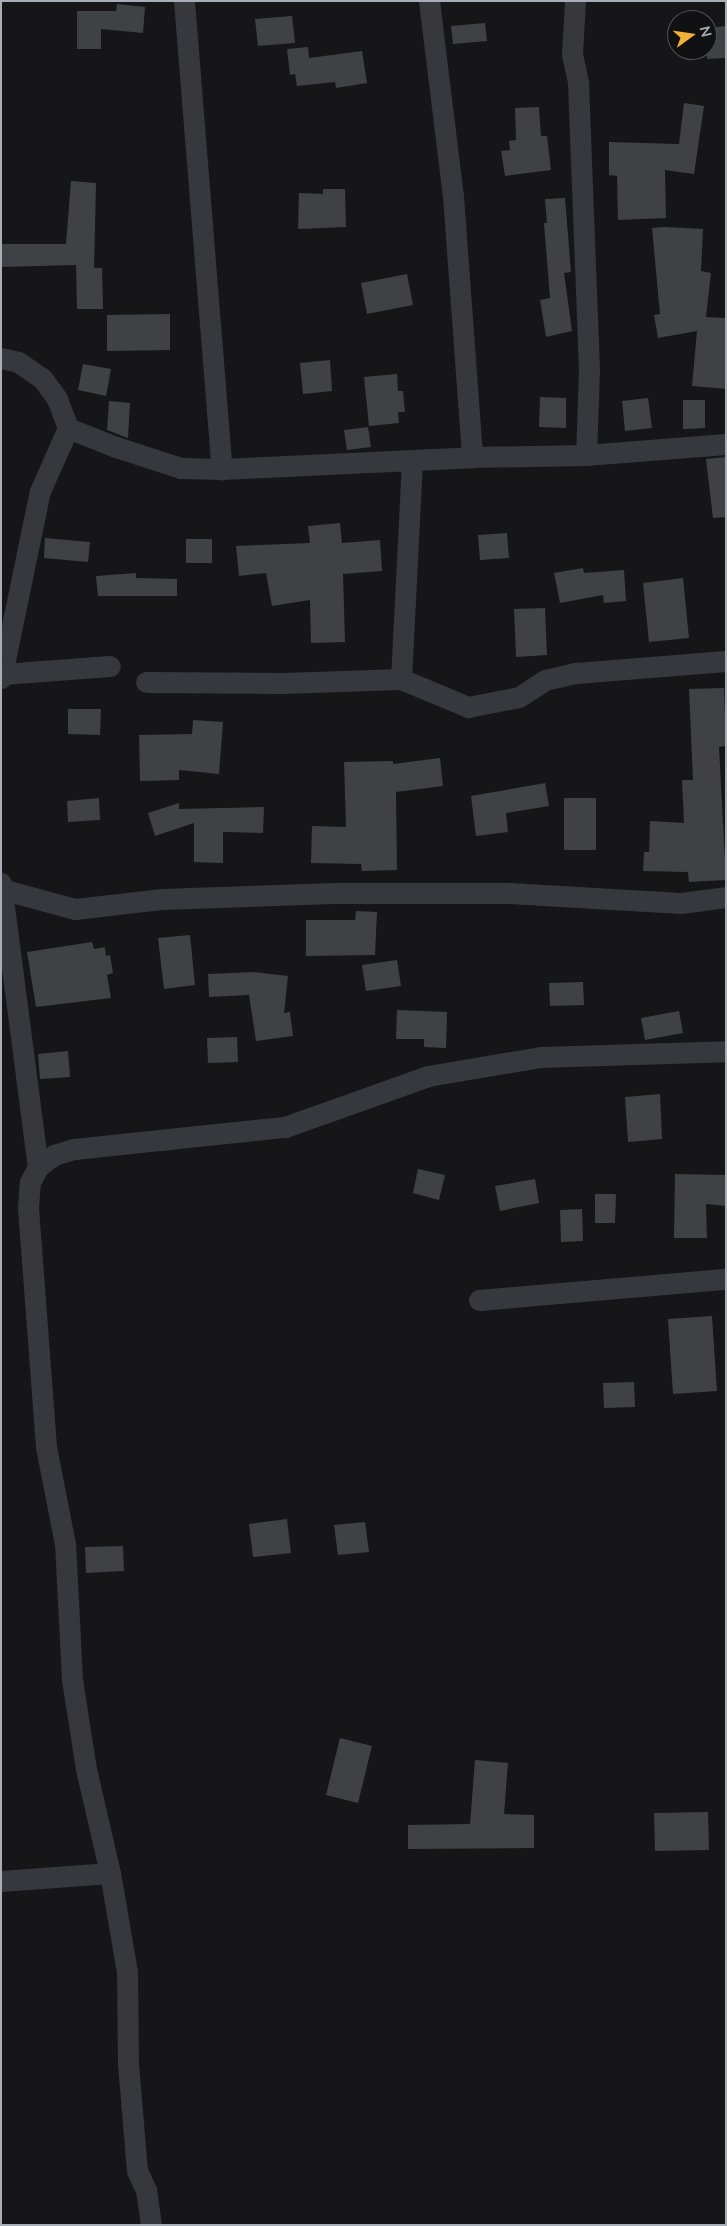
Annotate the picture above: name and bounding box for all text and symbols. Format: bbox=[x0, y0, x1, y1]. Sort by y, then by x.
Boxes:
north arrow bbox=[667, 10, 717, 60]
text: N bbox=[697, 24, 716, 39]

